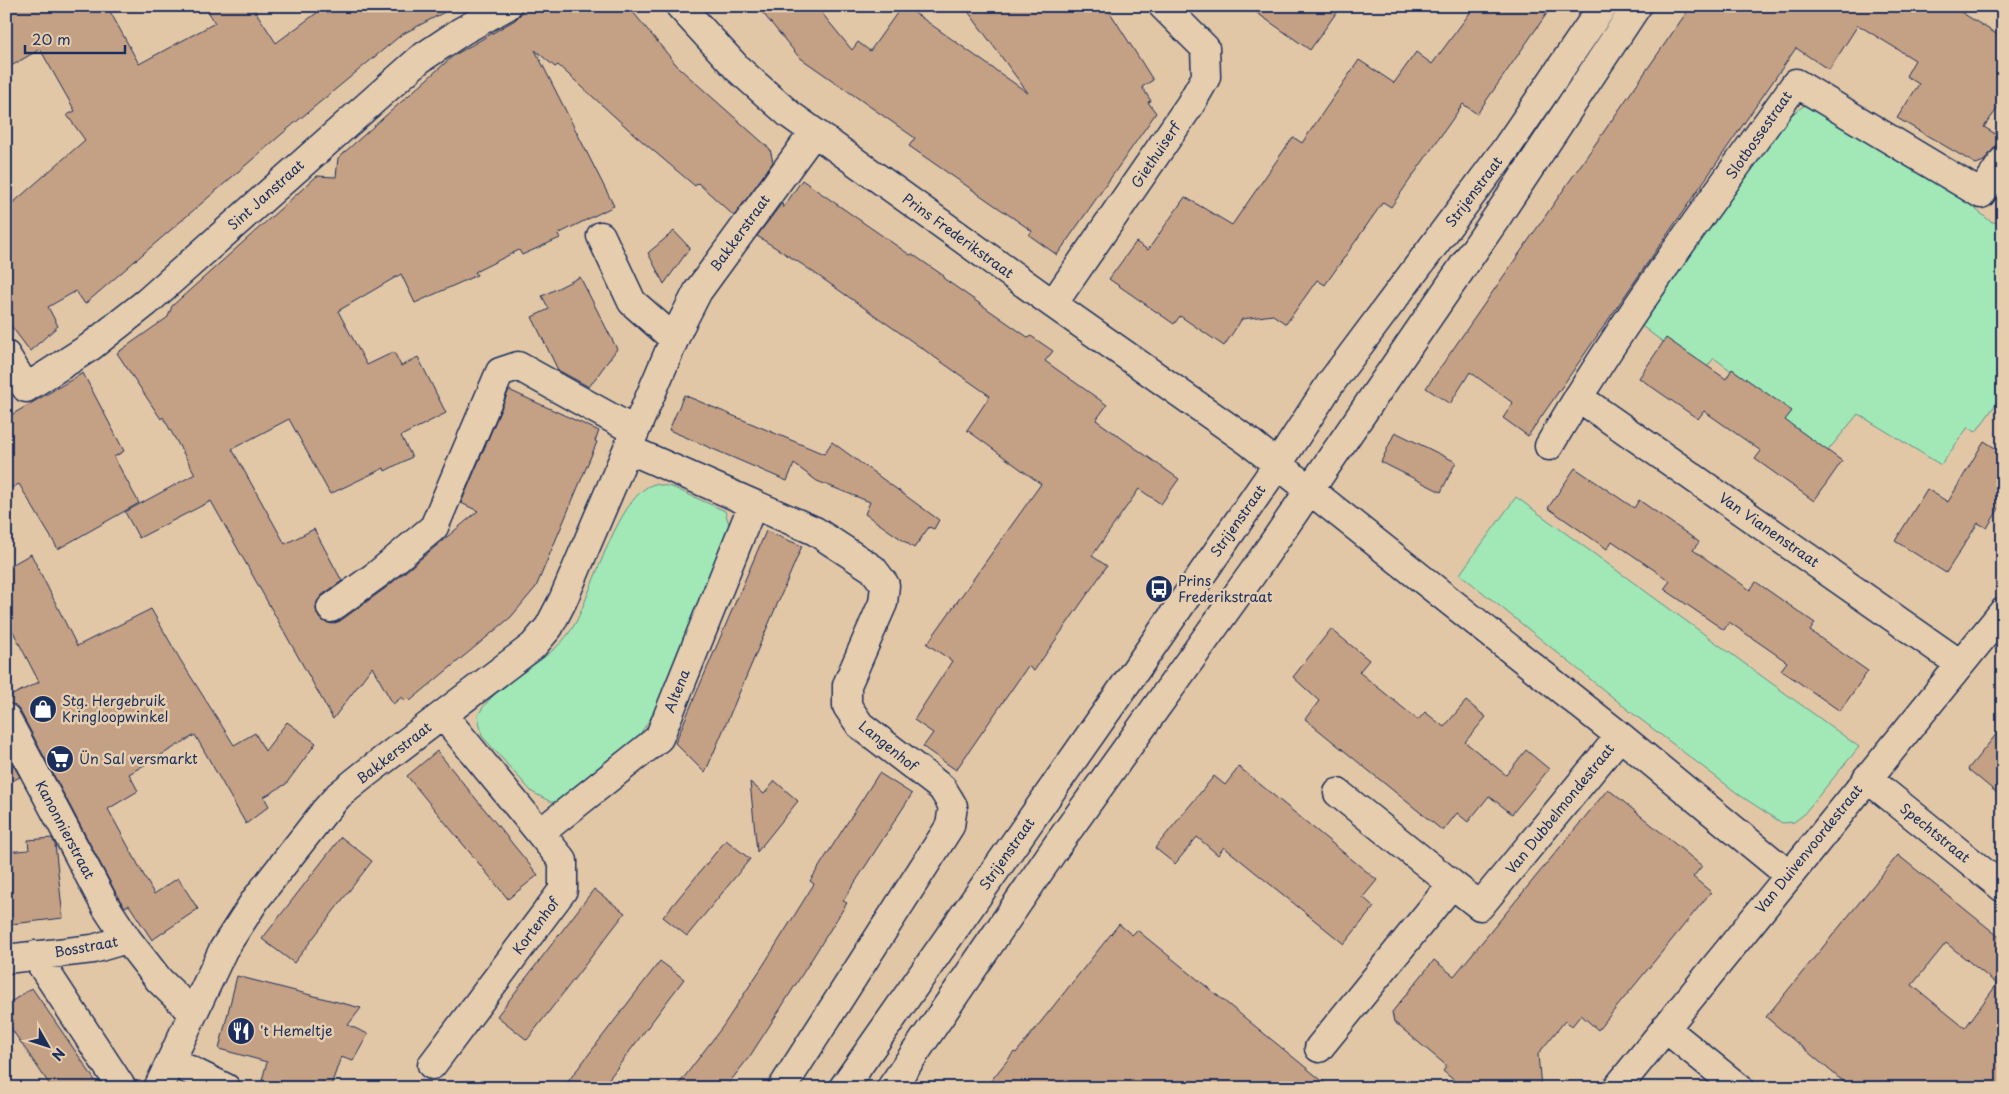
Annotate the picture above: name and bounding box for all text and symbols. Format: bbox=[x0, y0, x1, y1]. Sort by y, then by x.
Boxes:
scale bar bbox=[25, 22, 125, 54]
text: 20 m bbox=[32, 27, 71, 50]
street label: Slotbossestraat bbox=[1720, 86, 1797, 183]
street label: Giethuiserf bbox=[1126, 116, 1186, 192]
street label: Strijenstraat bbox=[1440, 152, 1507, 232]
street label: Sint Janstraat bbox=[223, 154, 309, 235]
street label: Prins Frederikstraat bbox=[898, 188, 1018, 283]
street label: Bakkerstraat bbox=[705, 190, 775, 275]
street label: Strijenstraat bbox=[1205, 480, 1270, 561]
street label: Van Vianenstraat bbox=[1715, 487, 1824, 572]
place label: Prins Frederikstraat bbox=[1178, 570, 1273, 607]
bus stop icon: Prins Frederikstraat bbox=[1144, 574, 1174, 604]
street label: Altena bbox=[658, 666, 695, 716]
place label: Stg. Hergebruik Kringloopwinkel bbox=[62, 690, 168, 727]
shop icon: Stg. Hergebruik Kringloopwinkel bbox=[28, 694, 58, 724]
street label: Langenhof bbox=[854, 715, 924, 777]
street label: Bakkerstraat bbox=[352, 716, 436, 789]
street label: Van Dubbelmondestraat bbox=[1500, 739, 1619, 879]
supermarket icon: Ün Sal versmarkt bbox=[45, 744, 75, 774]
place label: Ün Sal versmarkt bbox=[79, 748, 198, 769]
street label: Kanonnierstraat bbox=[31, 777, 100, 883]
street label: Van Duivenvoordestraat bbox=[1750, 779, 1867, 918]
street label: Spechtstraat bbox=[1896, 798, 1975, 868]
street label: Strijenstraat bbox=[974, 813, 1039, 894]
street label: Kortenhof bbox=[507, 891, 565, 959]
street label: Bosstraat bbox=[52, 931, 120, 962]
restaurant icon: 't Hemeltje bbox=[226, 1016, 256, 1046]
place label: 't Hemeltje bbox=[260, 1020, 332, 1041]
north arrow bbox=[22, 1022, 72, 1072]
text: N bbox=[47, 1044, 70, 1065]

